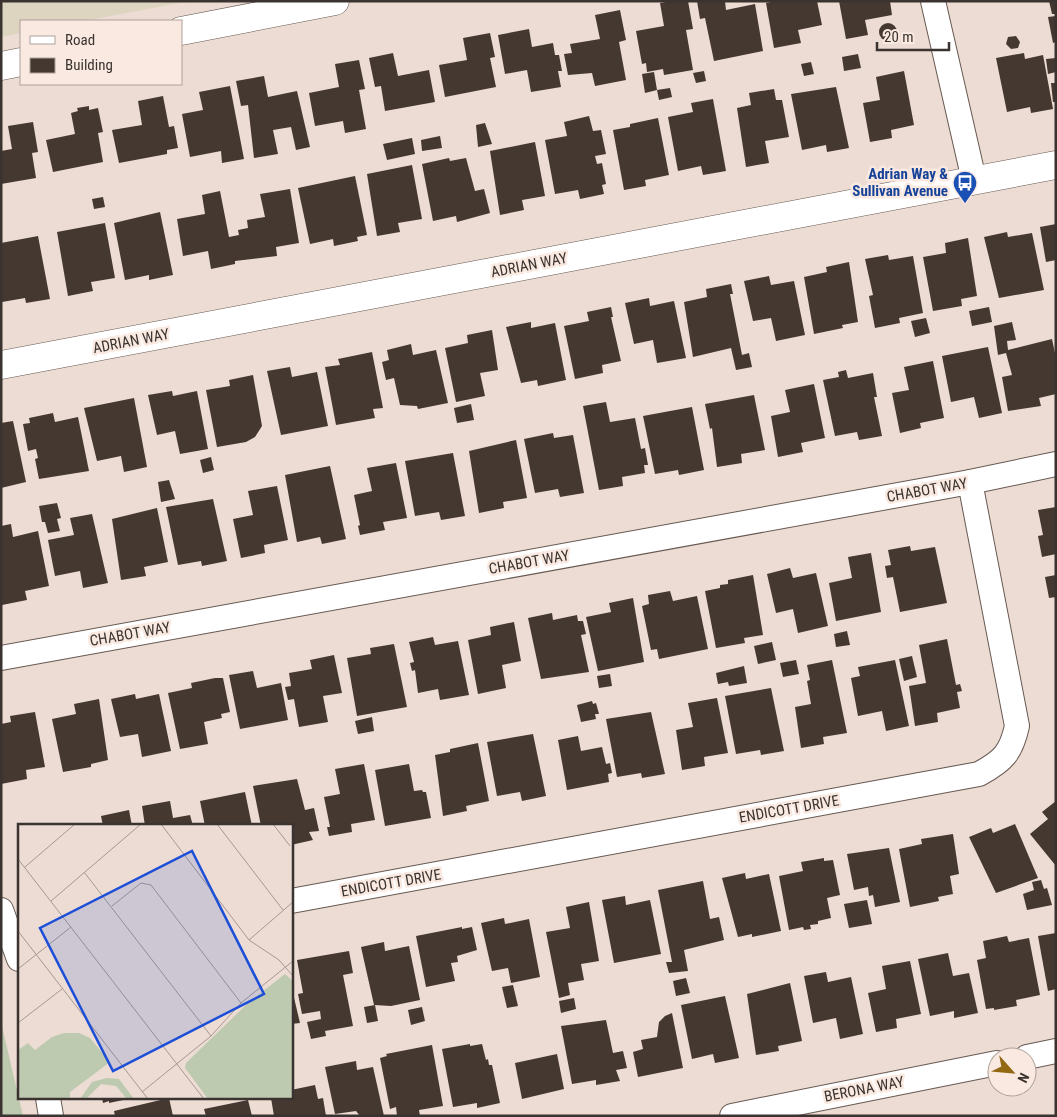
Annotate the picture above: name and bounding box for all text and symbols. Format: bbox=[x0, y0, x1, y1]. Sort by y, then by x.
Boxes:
legend bbox=[20, 20, 182, 85]
scale bar bbox=[877, 20, 950, 52]
text: 20 m bbox=[884, 28, 914, 46]
text: Road bbox=[65, 31, 95, 49]
text: Building bbox=[65, 56, 113, 74]
place label: Adrian Way & Sullivan Avenue bbox=[852, 165, 948, 200]
bus stop icon: Adrian Way & Sullivan Avenue bbox=[952, 170, 978, 204]
street label: ADRIAN WAY bbox=[489, 249, 569, 281]
street label: ADRIAN WAY bbox=[91, 325, 171, 357]
street label: CHABOT WAY bbox=[885, 474, 969, 506]
street label: CHABOT WAY bbox=[487, 546, 571, 578]
street label: CHABOT WAY bbox=[88, 618, 172, 650]
street label: ENDICOTT DRIVE bbox=[738, 791, 840, 827]
inset map bbox=[18, 824, 292, 1100]
street label: ENDICOTT DRIVE bbox=[340, 865, 442, 901]
north arrow bbox=[987, 1047, 1037, 1097]
text: N bbox=[1015, 1070, 1033, 1085]
street label: BERONA WAY bbox=[822, 1072, 906, 1106]

